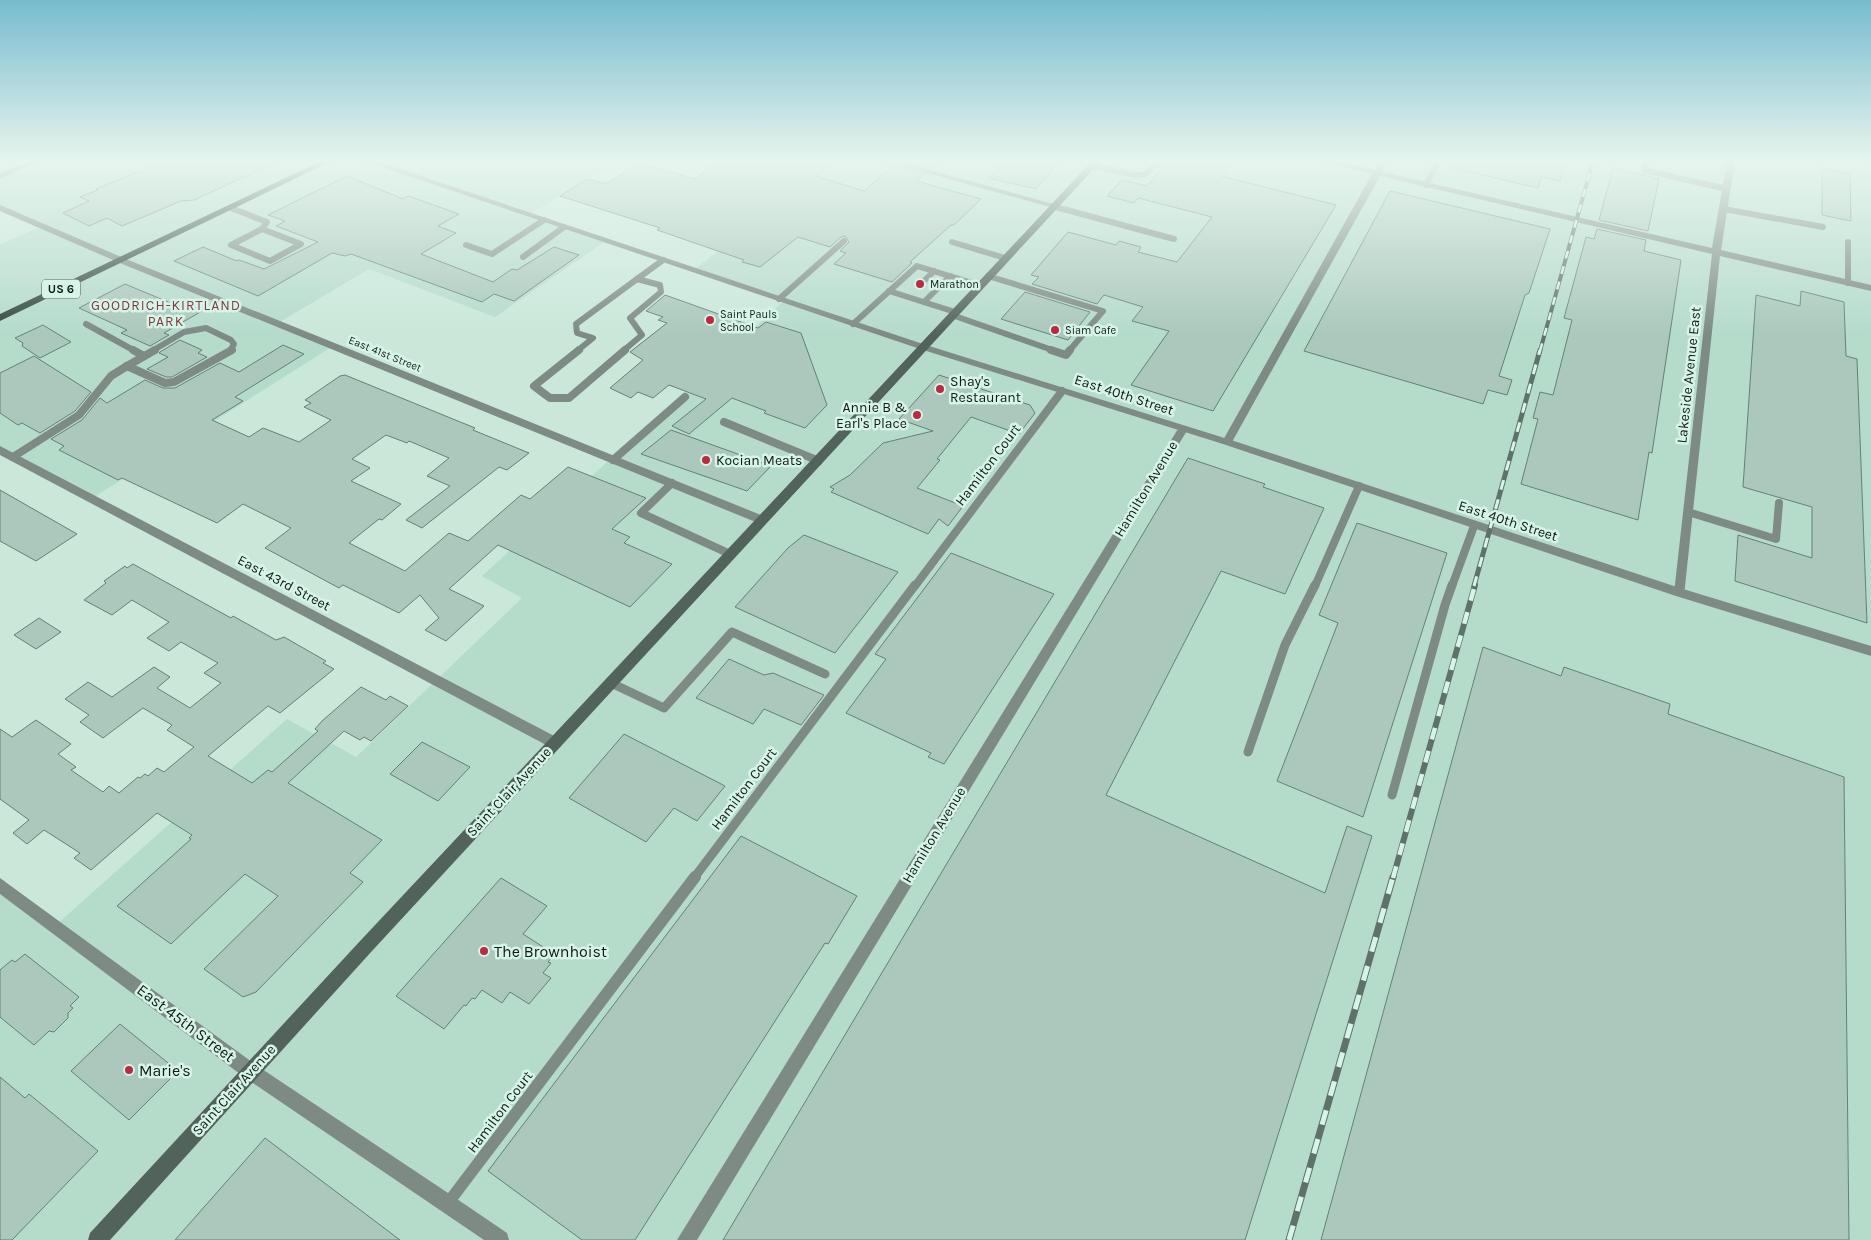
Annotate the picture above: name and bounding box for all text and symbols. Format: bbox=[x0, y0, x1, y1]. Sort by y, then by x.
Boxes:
marker: Marathon bbox=[914, 278, 926, 290]
place label: Marathon bbox=[930, 278, 979, 291]
road number: US 6 bbox=[42, 280, 80, 298]
district label: GOODRICH-KIRTLAND PARK bbox=[91, 297, 241, 330]
street label: Lakeside Avenue East bbox=[1673, 306, 1705, 444]
place label: Saint Pauls School bbox=[720, 308, 777, 334]
marker: Saint Pauls School bbox=[704, 314, 716, 326]
marker: Siam Cafe bbox=[1049, 324, 1061, 336]
place label: Siam Cafe bbox=[1065, 324, 1116, 337]
street label: East 41st Street bbox=[347, 333, 423, 375]
street label: East 40th Street bbox=[1072, 371, 1176, 419]
place label: Shay's Restaurant bbox=[950, 373, 1021, 406]
marker: Shay's Restaurant bbox=[934, 383, 946, 395]
place label: Annie B & Earl's Place bbox=[836, 399, 907, 432]
marker: Annie B & Earl's Place bbox=[911, 409, 923, 421]
street label: Hamilton Court bbox=[952, 421, 1024, 509]
street label: Hamilton Avenue bbox=[1111, 438, 1181, 540]
place label: Kocian Meats bbox=[716, 452, 802, 469]
marker: Kocian Meats bbox=[700, 454, 712, 466]
street label: East 40th Street bbox=[1456, 497, 1560, 545]
street label: East 43rd Street bbox=[235, 551, 333, 615]
street label: Saint Clair Avenue bbox=[463, 744, 555, 840]
street label: Hamilton Court bbox=[708, 745, 780, 833]
street label: Hamilton Avenue bbox=[899, 784, 969, 886]
place label: The Brownhoist bbox=[494, 942, 607, 961]
marker: The Brownhoist bbox=[478, 945, 490, 957]
street label: East 45th Street bbox=[133, 980, 239, 1066]
street label: Saint Clair Avenue bbox=[189, 1041, 279, 1139]
place label: Marie's bbox=[139, 1061, 191, 1080]
marker: Marie's bbox=[123, 1064, 135, 1076]
street label: Hamilton Court bbox=[464, 1068, 536, 1156]

